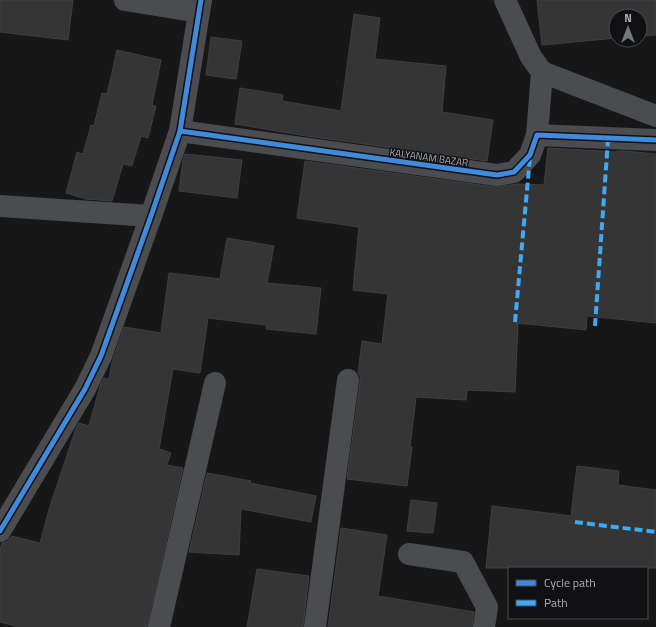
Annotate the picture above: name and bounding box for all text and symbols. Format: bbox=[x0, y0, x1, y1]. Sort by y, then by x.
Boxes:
north arrow bbox=[608, 8, 648, 48]
text: N bbox=[624, 10, 632, 26]
street label: KALYANAM BAZAR bbox=[389, 145, 469, 170]
legend bbox=[508, 567, 648, 619]
text: Cycle path bbox=[544, 573, 596, 592]
text: Path bbox=[544, 593, 568, 612]

